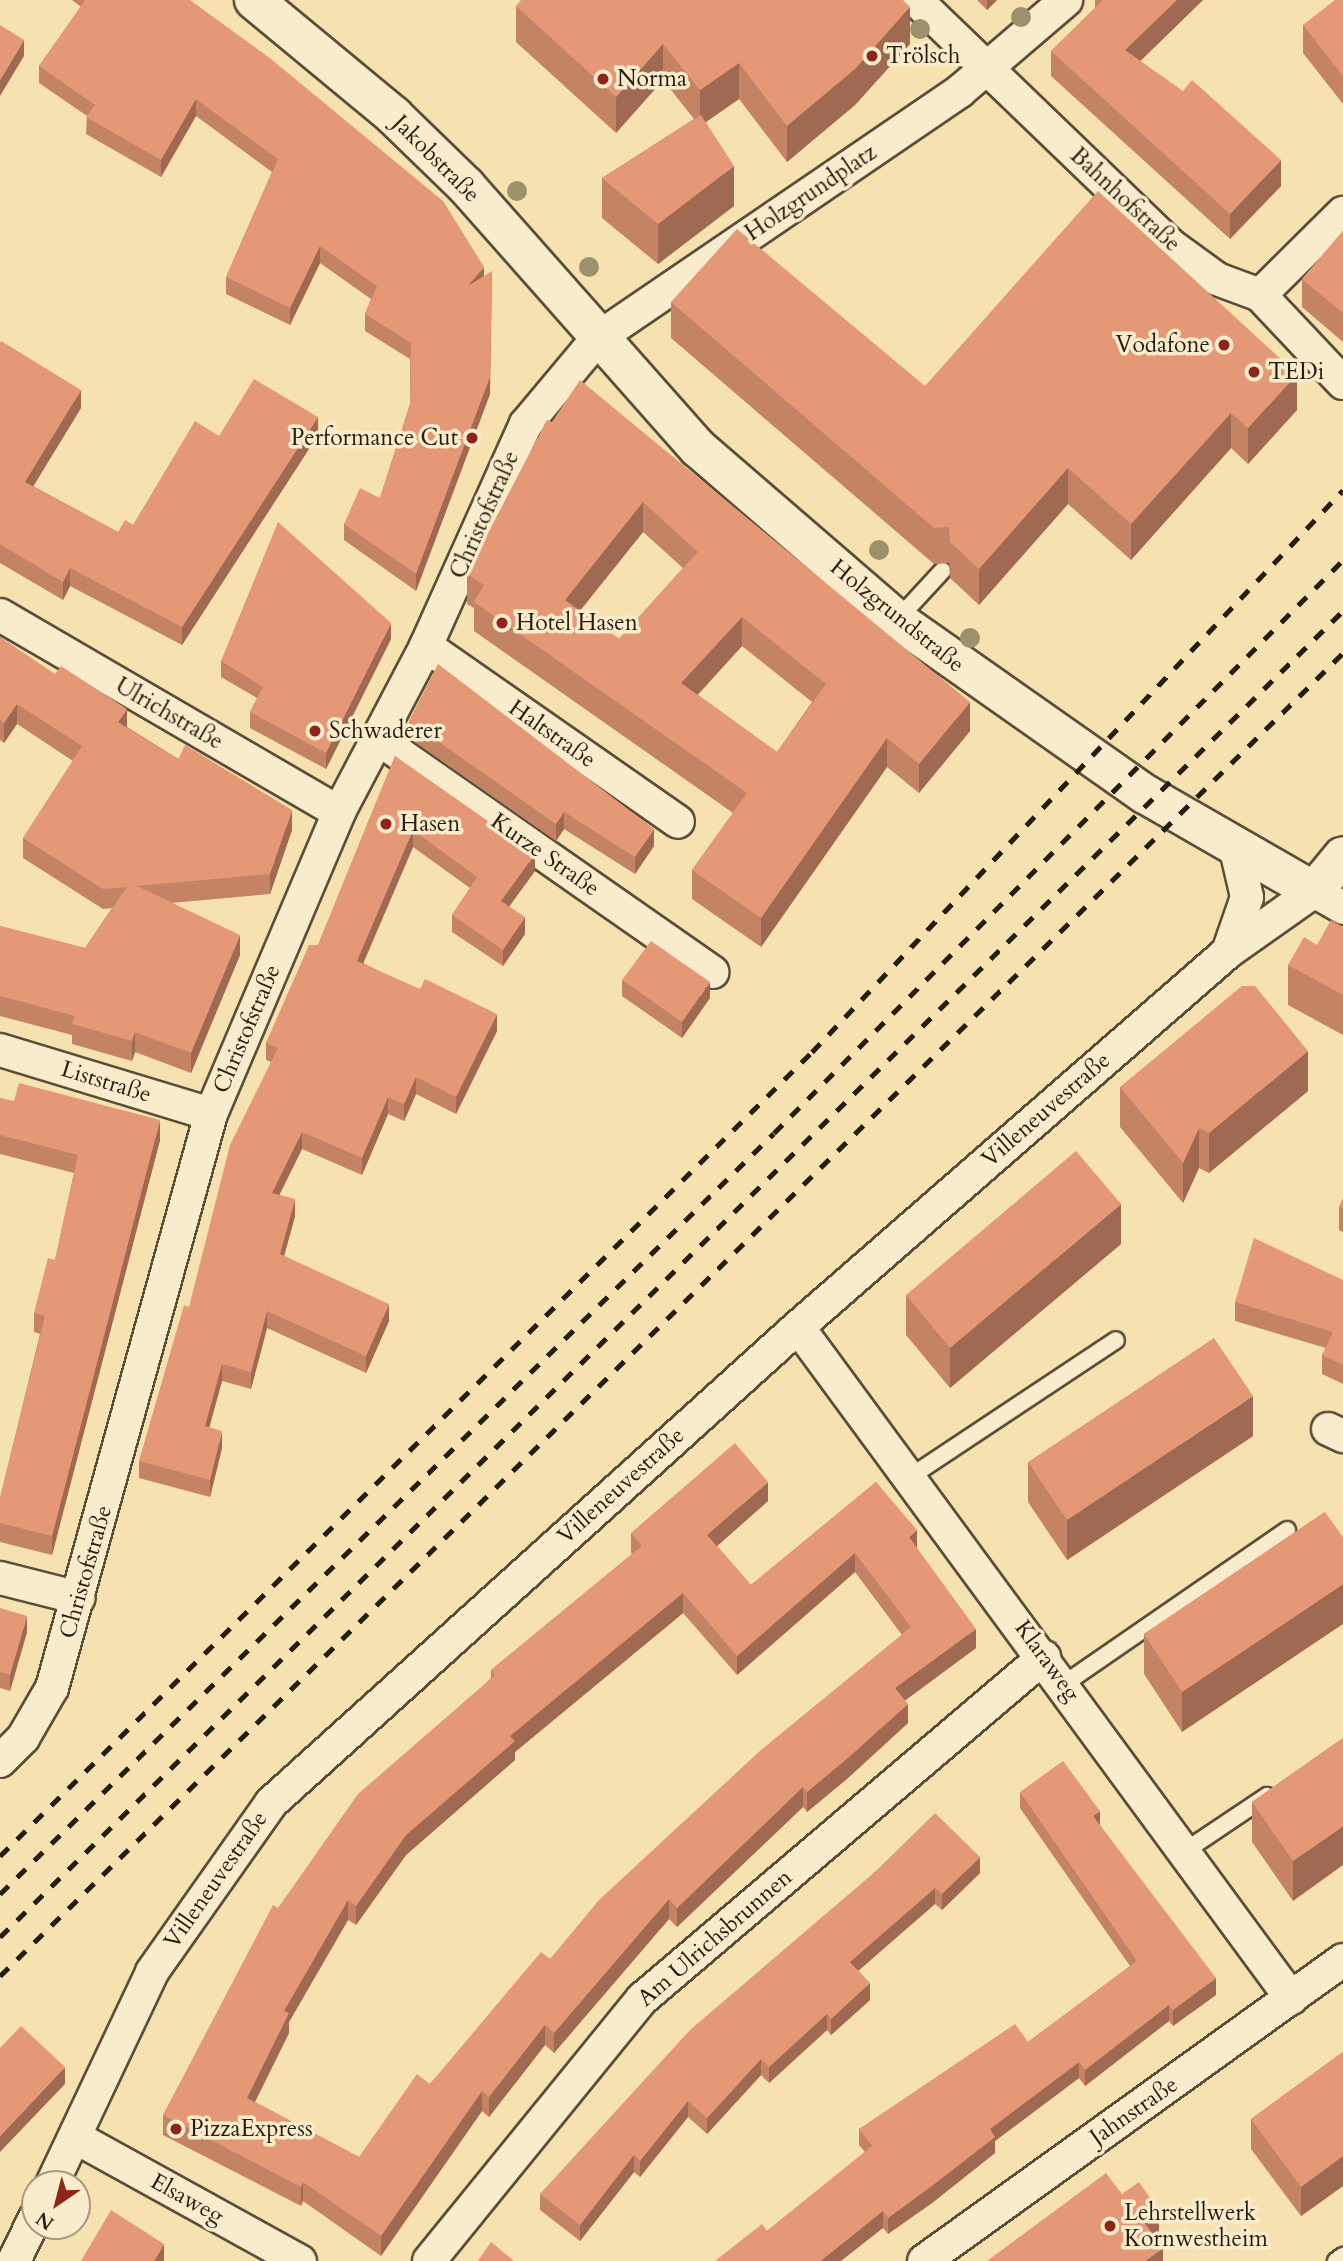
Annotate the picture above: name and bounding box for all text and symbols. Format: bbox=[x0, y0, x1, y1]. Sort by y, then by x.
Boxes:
place label: Trölsch bbox=[886, 42, 960, 70]
marker: Trölsch bbox=[864, 48, 880, 64]
place label: Norma bbox=[617, 65, 687, 93]
marker: Norma bbox=[595, 71, 611, 87]
street label: Jakobstraße bbox=[387, 110, 485, 208]
street label: Holzgrundplatz bbox=[740, 139, 882, 247]
street label: Bahnhofstraße bbox=[1064, 142, 1186, 258]
place label: Vodafone bbox=[1116, 331, 1210, 359]
marker: Vodafone bbox=[1216, 337, 1232, 353]
place label: TEDi bbox=[1268, 358, 1324, 386]
marker: TEDi bbox=[1246, 364, 1262, 380]
place label: Performance Cut bbox=[291, 424, 458, 452]
marker: Performance Cut bbox=[464, 430, 480, 446]
street label: Christofstraße bbox=[445, 447, 525, 583]
street label: Holzgrundstraße bbox=[824, 554, 970, 678]
place label: Hotel Hasen bbox=[516, 609, 638, 637]
marker: Hotel Hasen bbox=[494, 615, 510, 631]
street label: Ulrichstraße bbox=[110, 672, 228, 756]
street label: Haltstraße bbox=[503, 694, 601, 774]
place label: Schwaderer bbox=[329, 717, 442, 745]
marker: Schwaderer bbox=[307, 723, 323, 739]
street label: Kurze Straße bbox=[485, 807, 605, 903]
place label: Hasen bbox=[400, 810, 460, 838]
marker: Hasen bbox=[378, 816, 394, 832]
street label: Christofstraße bbox=[208, 961, 286, 1097]
street label: Villeneuvestraße bbox=[976, 1047, 1116, 1173]
street label: Liststraße bbox=[58, 1055, 154, 1109]
street label: Villeneuvestraße bbox=[552, 1422, 690, 1550]
street label: Christofstraße bbox=[54, 1502, 118, 1642]
street label: Klaraweg bbox=[1009, 1615, 1085, 1707]
street label: Villeneuvestraße bbox=[158, 1806, 274, 1954]
street label: Am Ulrichsbrunnen bbox=[632, 1864, 798, 2012]
street label: Jahnstraße bbox=[1085, 2071, 1183, 2151]
place label: PizzaExpress bbox=[190, 2115, 313, 2143]
marker: PizzaExpress bbox=[168, 2121, 184, 2137]
street label: Elsaweg bbox=[146, 2168, 228, 2230]
north arrow bbox=[21, 2170, 91, 2240]
place label: Lehrstellwerk Kornwestheim bbox=[1124, 2199, 1268, 2253]
text: N bbox=[31, 2205, 59, 2236]
marker: Lehrstellwerk Kornwestheim bbox=[1102, 2218, 1118, 2234]

